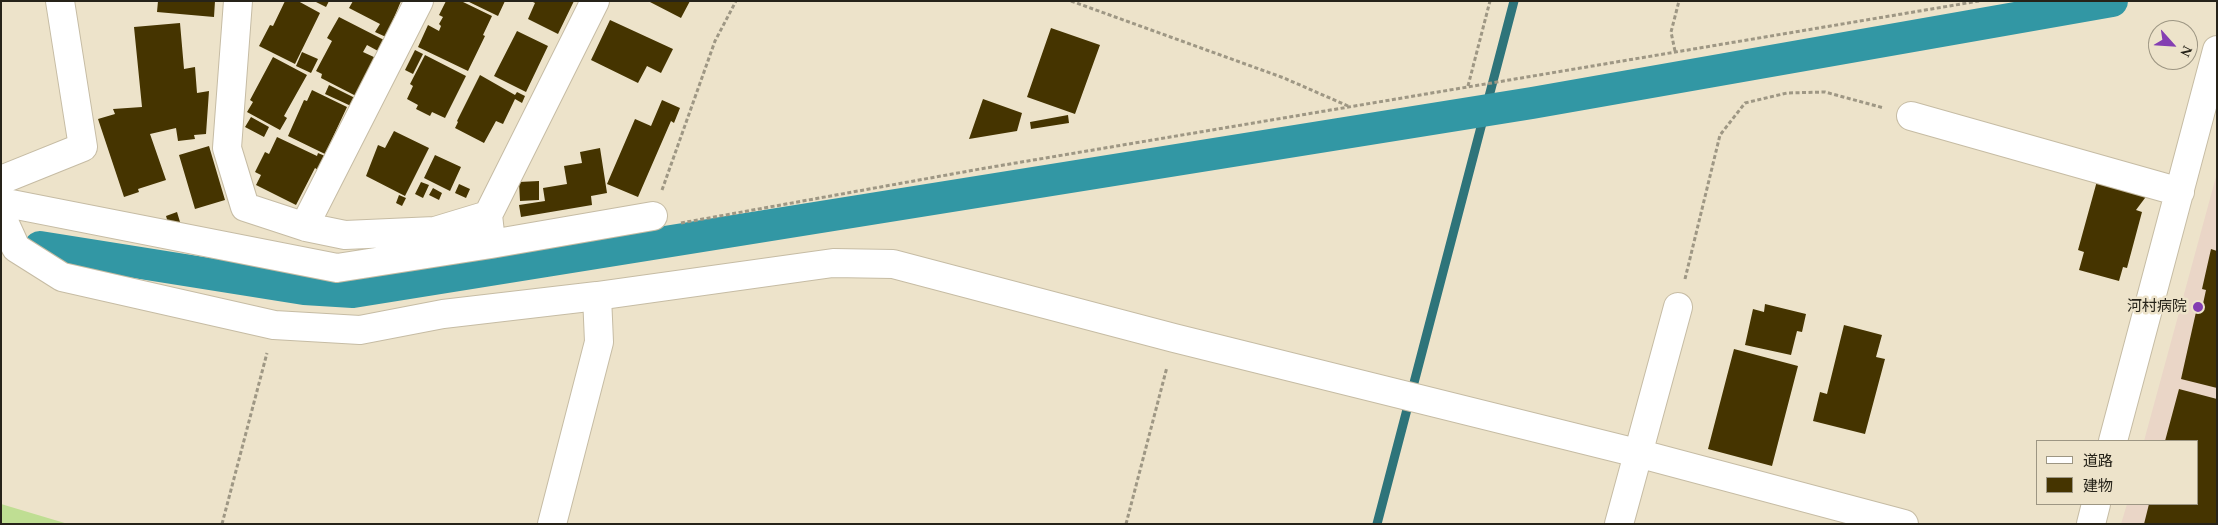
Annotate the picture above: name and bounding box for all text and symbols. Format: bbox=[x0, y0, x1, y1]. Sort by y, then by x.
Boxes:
north arrow bbox=[2148, 20, 2198, 70]
text: N bbox=[2177, 44, 2195, 59]
place label: 河村病院 bbox=[2127, 298, 2187, 316]
marker: 河村病院 bbox=[2191, 300, 2205, 314]
legend bbox=[2036, 440, 2198, 505]
text: 道路 bbox=[2083, 453, 2113, 469]
text: 建物 bbox=[2083, 478, 2113, 494]

